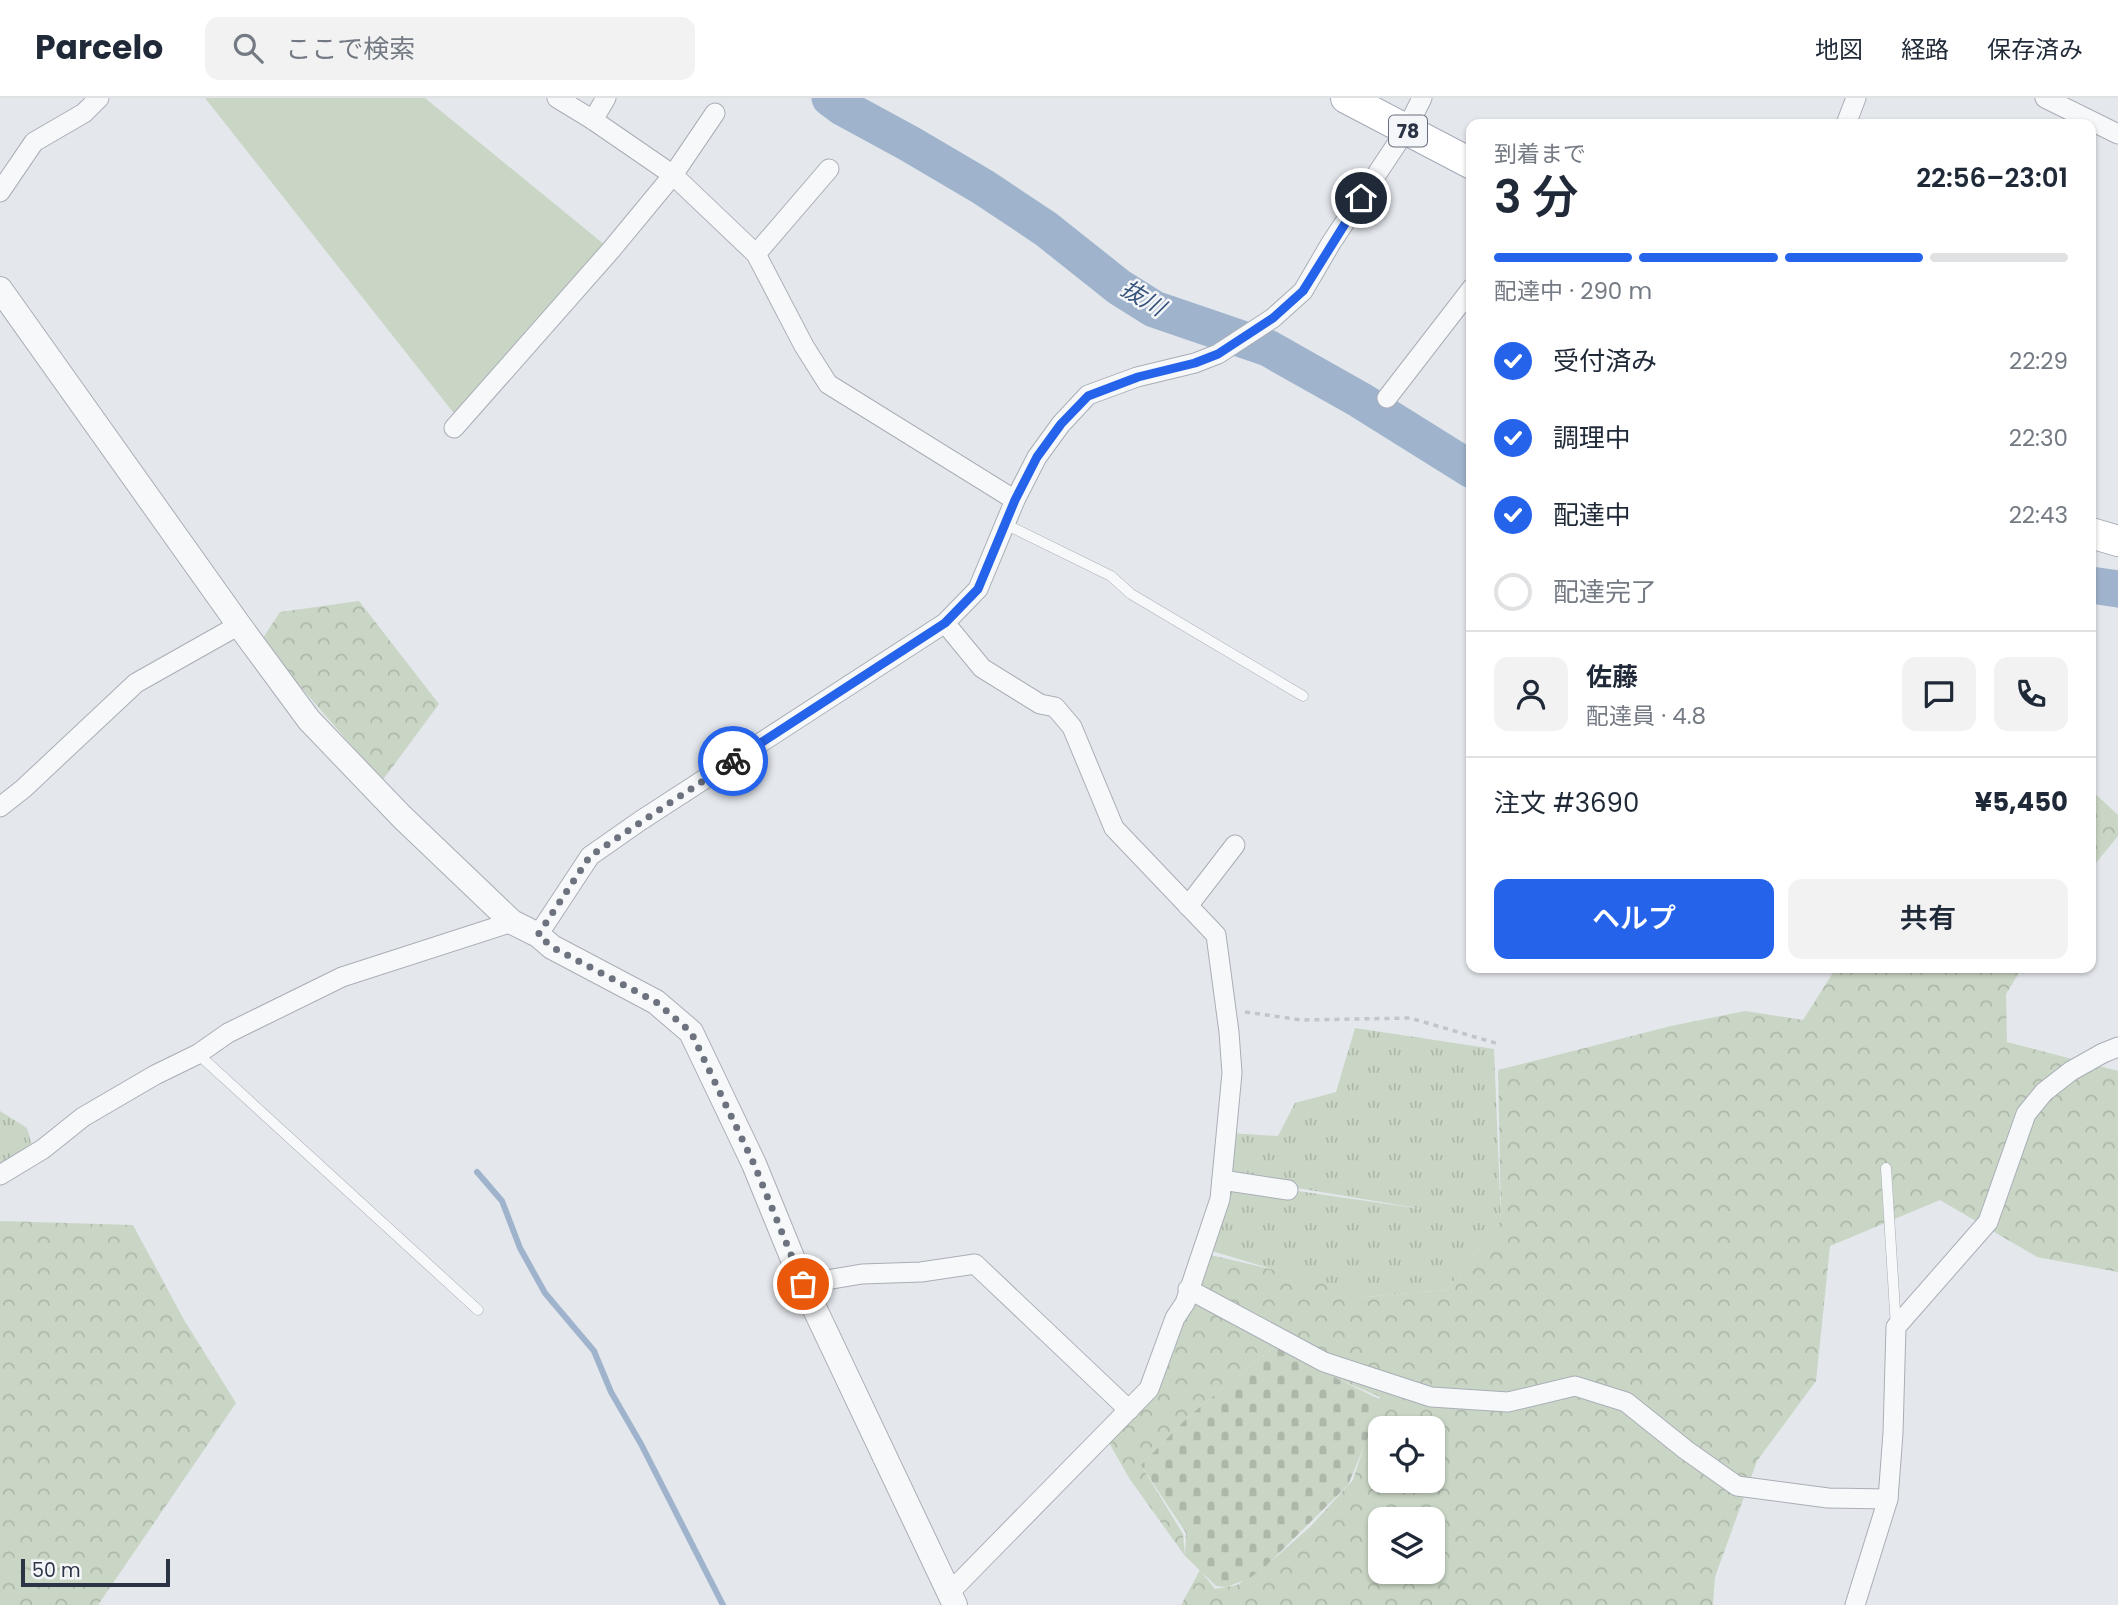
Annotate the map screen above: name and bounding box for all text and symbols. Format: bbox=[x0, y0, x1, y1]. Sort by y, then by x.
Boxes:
search box bbox=[205, 17, 695, 80]
text: Parcelo bbox=[35, 24, 163, 71]
icon: search bbox=[229, 29, 267, 67]
text: ここで検索 bbox=[285, 31, 415, 67]
text: 地図 bbox=[1815, 33, 1863, 66]
text: 経路 bbox=[1901, 33, 1949, 66]
text: 保存済み bbox=[1987, 33, 2083, 66]
road number: 78 bbox=[1389, 116, 1427, 146]
text: 到着まで bbox=[1494, 138, 1586, 170]
text: 22:56–23:01 bbox=[1916, 160, 2068, 196]
text: 3 分 bbox=[1494, 165, 1579, 229]
pin bbox=[1331, 168, 1391, 228]
icon: home bbox=[1342, 179, 1380, 217]
water label: 抜川 bbox=[1115, 272, 1174, 325]
text: 配達中 · 290 m bbox=[1494, 275, 1652, 307]
icon: check bbox=[1494, 342, 1532, 380]
text: 受付済み bbox=[1553, 343, 1657, 379]
text: 22:29 bbox=[2009, 345, 2068, 377]
icon: check bbox=[1494, 419, 1532, 457]
text: 調理中 bbox=[1553, 420, 1631, 456]
text: 22:30 bbox=[2009, 422, 2068, 454]
icon: check bbox=[1494, 496, 1532, 534]
text: 配達中 bbox=[1553, 497, 1631, 533]
text: 22:43 bbox=[2009, 499, 2068, 531]
text: 配達完了 bbox=[1553, 574, 1657, 610]
button: person bbox=[1494, 657, 1568, 731]
button: chat bbox=[1902, 657, 1976, 731]
button: phone bbox=[1994, 657, 2068, 731]
text: 佐藤 bbox=[1586, 659, 1638, 695]
text: 配達員 · 4.8 bbox=[1586, 700, 1706, 732]
courier bbox=[698, 726, 768, 796]
icon: bike bbox=[714, 742, 752, 780]
text: ¥5,450 bbox=[1975, 784, 2068, 820]
text: 注文 #3690 bbox=[1494, 785, 1639, 821]
button: ヘルプ bbox=[1494, 879, 1774, 959]
button: 共有 bbox=[1788, 879, 2068, 959]
pin bbox=[773, 1254, 833, 1314]
icon: bag bbox=[784, 1265, 822, 1303]
map controls bbox=[1368, 1416, 1445, 1584]
button: locate bbox=[1368, 1416, 1445, 1493]
button: layers bbox=[1368, 1507, 1445, 1584]
scale bar bbox=[21, 1556, 170, 1588]
text: 50 m bbox=[32, 1557, 81, 1584]

